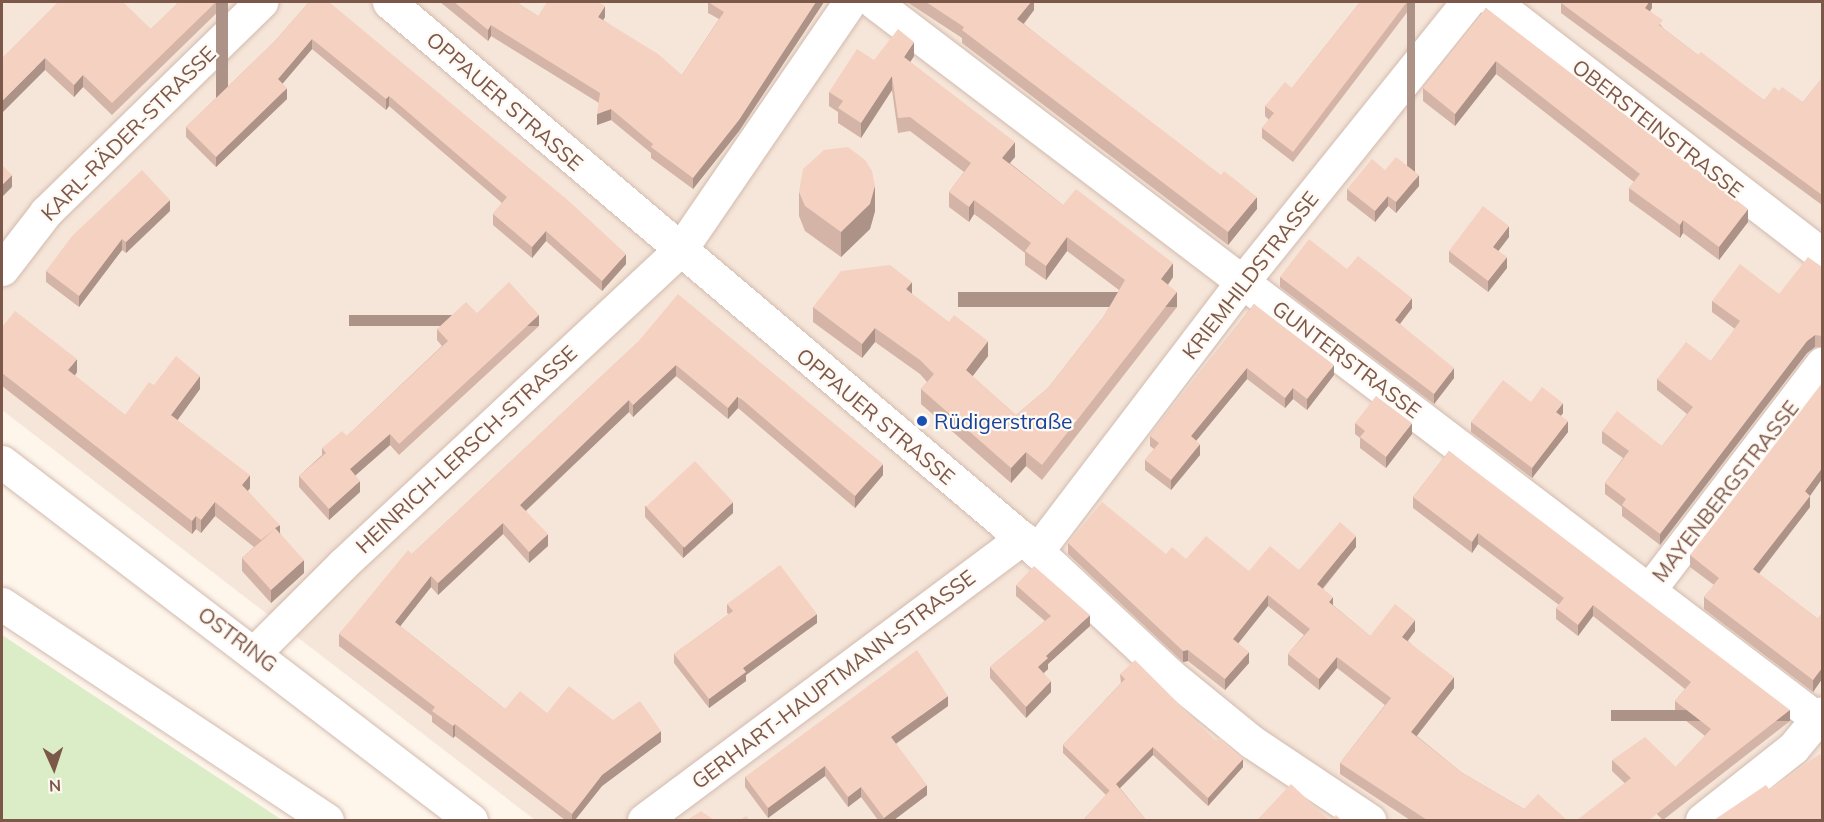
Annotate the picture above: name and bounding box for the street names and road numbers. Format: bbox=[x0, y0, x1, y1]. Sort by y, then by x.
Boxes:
street label: OPPAUER STRASSE bbox=[422, 26, 588, 176]
street label: KARL-RÄDER-STRASSE bbox=[36, 41, 220, 225]
street label: OBERSTEINSTRASSE bbox=[1568, 53, 1748, 203]
street label: KRIEMHILDSTRASSE bbox=[1177, 186, 1323, 364]
street label: GUNTERSTRASSE bbox=[1268, 295, 1426, 423]
street label: HEINRICH-LERSCH-STRASSE bbox=[350, 340, 582, 558]
street label: OPPAUER STRASSE bbox=[792, 343, 960, 489]
street label: MAYENBERGSTRASSE bbox=[1646, 395, 1804, 587]
street label: GERHART-HAUPTMANN-STRASSE bbox=[686, 564, 980, 794]
street label: OSTRING bbox=[193, 601, 283, 677]

